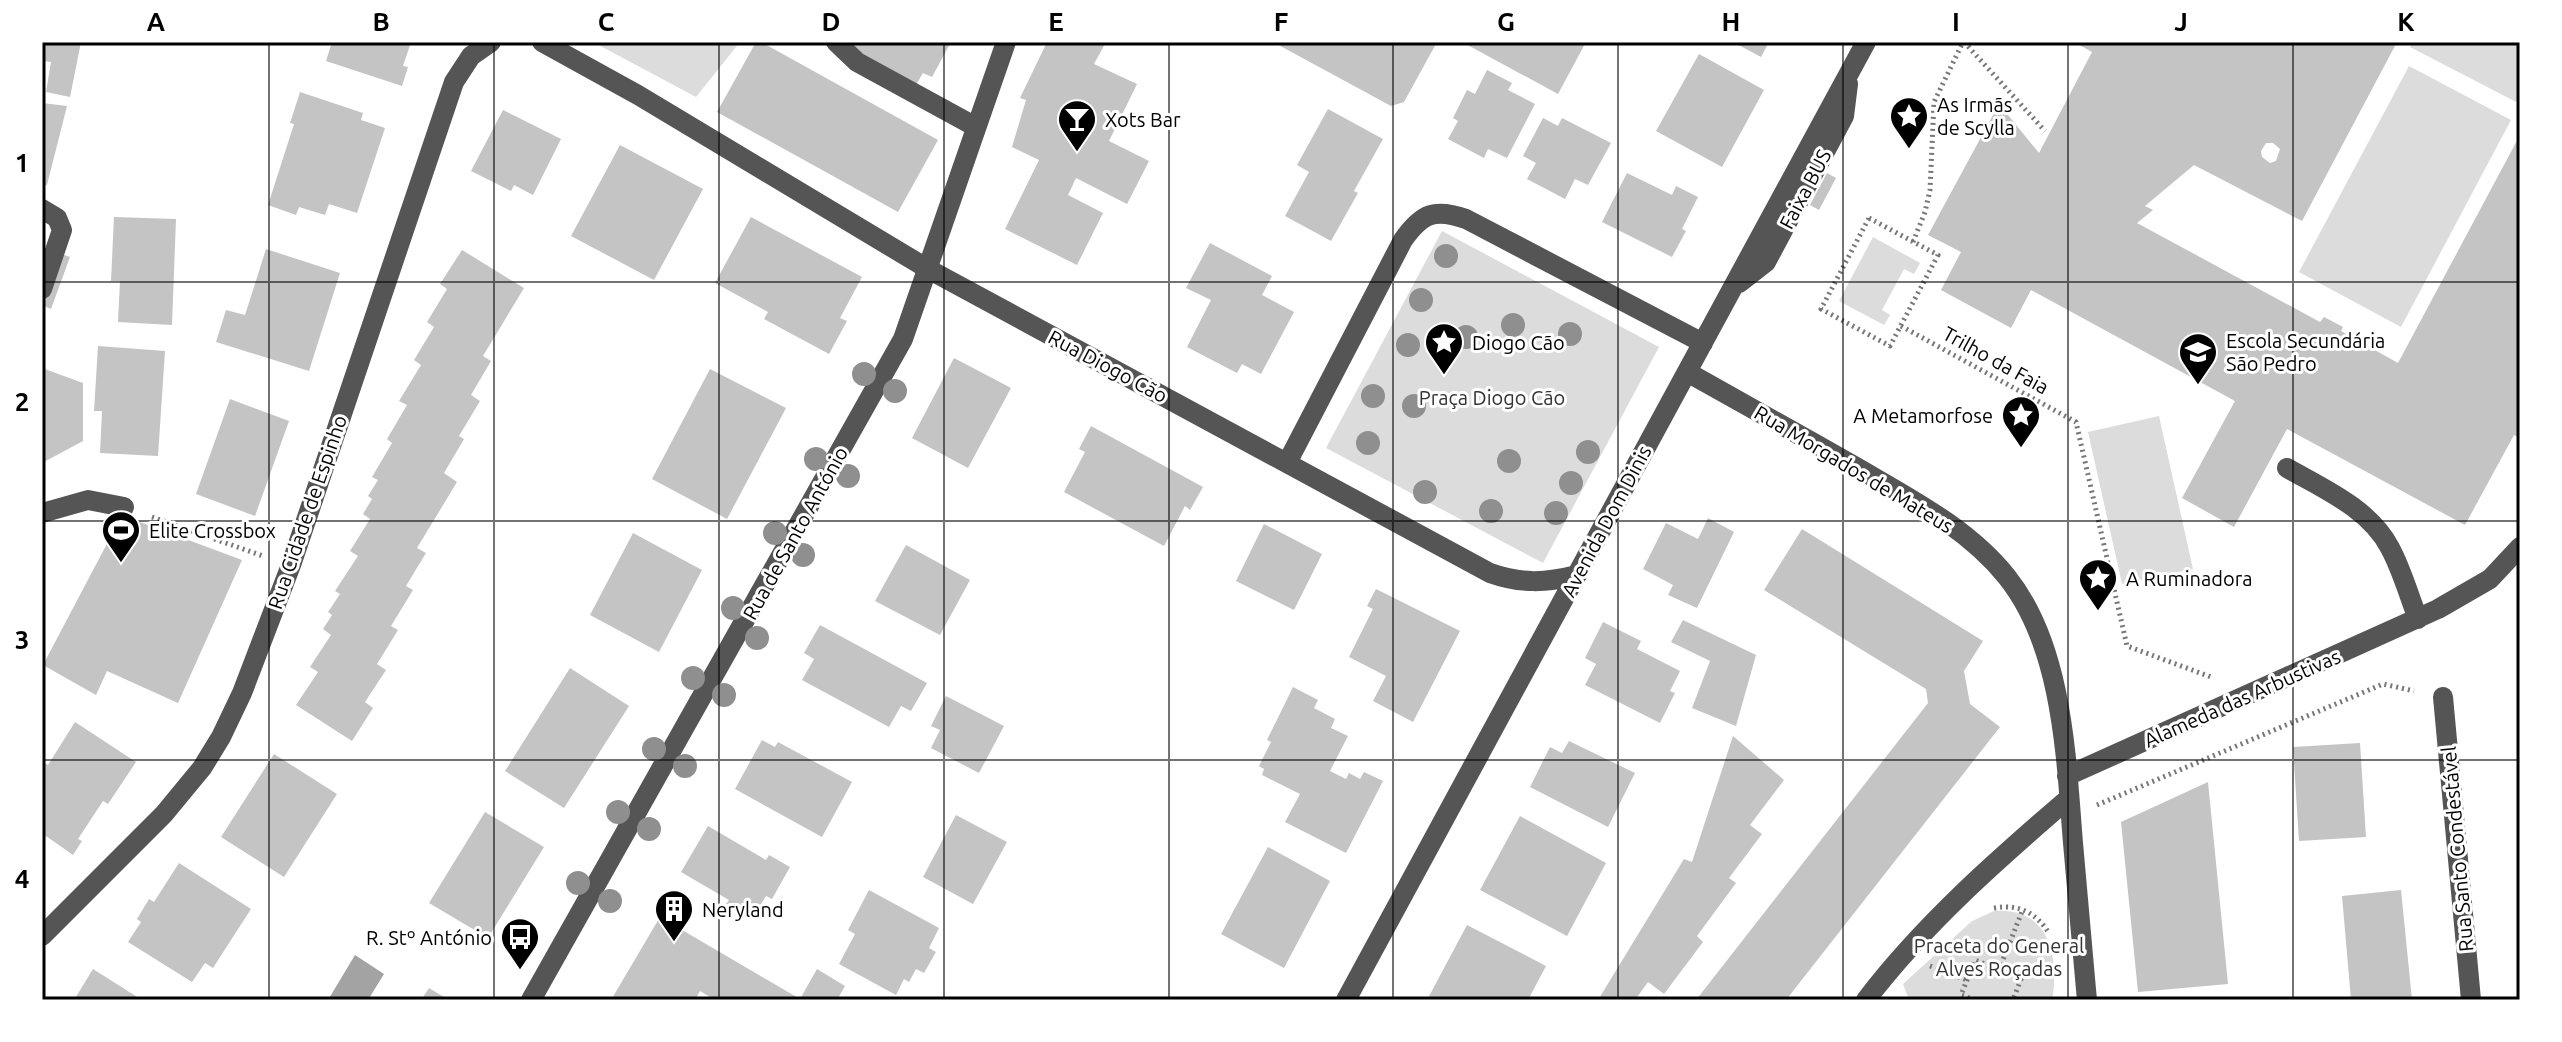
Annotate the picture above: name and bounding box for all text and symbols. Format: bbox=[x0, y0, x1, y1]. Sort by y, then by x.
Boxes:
text: A bbox=[147, 7, 166, 36]
text: B bbox=[372, 7, 390, 36]
text: C bbox=[598, 7, 615, 36]
text: D bbox=[822, 7, 840, 36]
text: E bbox=[1048, 7, 1064, 36]
text: F bbox=[1274, 7, 1288, 36]
text: G bbox=[1497, 7, 1515, 36]
text: H bbox=[1722, 7, 1740, 36]
text: I bbox=[1952, 7, 1960, 36]
text: J bbox=[2174, 7, 2188, 36]
text: K bbox=[2397, 7, 2415, 36]
place label: As Irmãs de Scylla bbox=[1937, 93, 2015, 139]
place icon: As Irmãs de Scylla bbox=[1888, 95, 1930, 150]
bar icon: Xots Bar bbox=[1056, 98, 1098, 153]
place label: Xots Bar bbox=[1105, 108, 1181, 131]
street label: Faixa BUS bbox=[1775, 145, 1835, 233]
text: 1 bbox=[15, 148, 29, 177]
place icon: Diogo Cão bbox=[1423, 321, 1465, 376]
street label: Trilho da Faia bbox=[1939, 321, 2053, 399]
street label: Rua Diogo Cão bbox=[1045, 325, 1171, 407]
place label: Escola Secundária São Pedro bbox=[2226, 329, 2385, 375]
place label: Diogo Cão bbox=[1472, 331, 1565, 354]
school or university icon: Escola Secundária São Pedro bbox=[2177, 331, 2219, 386]
park label: Praça Diogo Cão bbox=[1419, 386, 1565, 409]
text: 2 bbox=[15, 387, 29, 416]
place icon: A Metamorfose bbox=[2000, 394, 2042, 449]
street label: Rua Morgados de Mateus bbox=[1750, 400, 1958, 538]
place label: A Metamorfose bbox=[1853, 404, 1993, 427]
street label: Rua Cidade de Espinho bbox=[263, 412, 351, 612]
street label: Avenida Dom Dinis bbox=[1556, 441, 1656, 601]
street label: Rua de Santo António bbox=[738, 442, 852, 624]
sports icon: Elite Crossbox bbox=[100, 509, 142, 564]
place label: Elite Crossbox bbox=[149, 519, 276, 542]
place icon: A Ruminadora bbox=[2077, 557, 2119, 612]
place label: A Ruminadora bbox=[2126, 567, 2253, 590]
text: 3 bbox=[15, 625, 29, 654]
street label: Alameda das Arbustivas bbox=[2140, 644, 2344, 752]
street label: Rua Santo Condestável bbox=[2437, 745, 2477, 953]
text: 4 bbox=[15, 864, 29, 893]
building icon: Neryland bbox=[653, 888, 695, 943]
place label: Neryland bbox=[702, 898, 784, 921]
bus stop icon: R. Stº António bbox=[499, 916, 541, 971]
place label: R. Stº António bbox=[366, 926, 492, 949]
park label: Praceta do General Alves Roçadas bbox=[1914, 934, 2084, 980]

